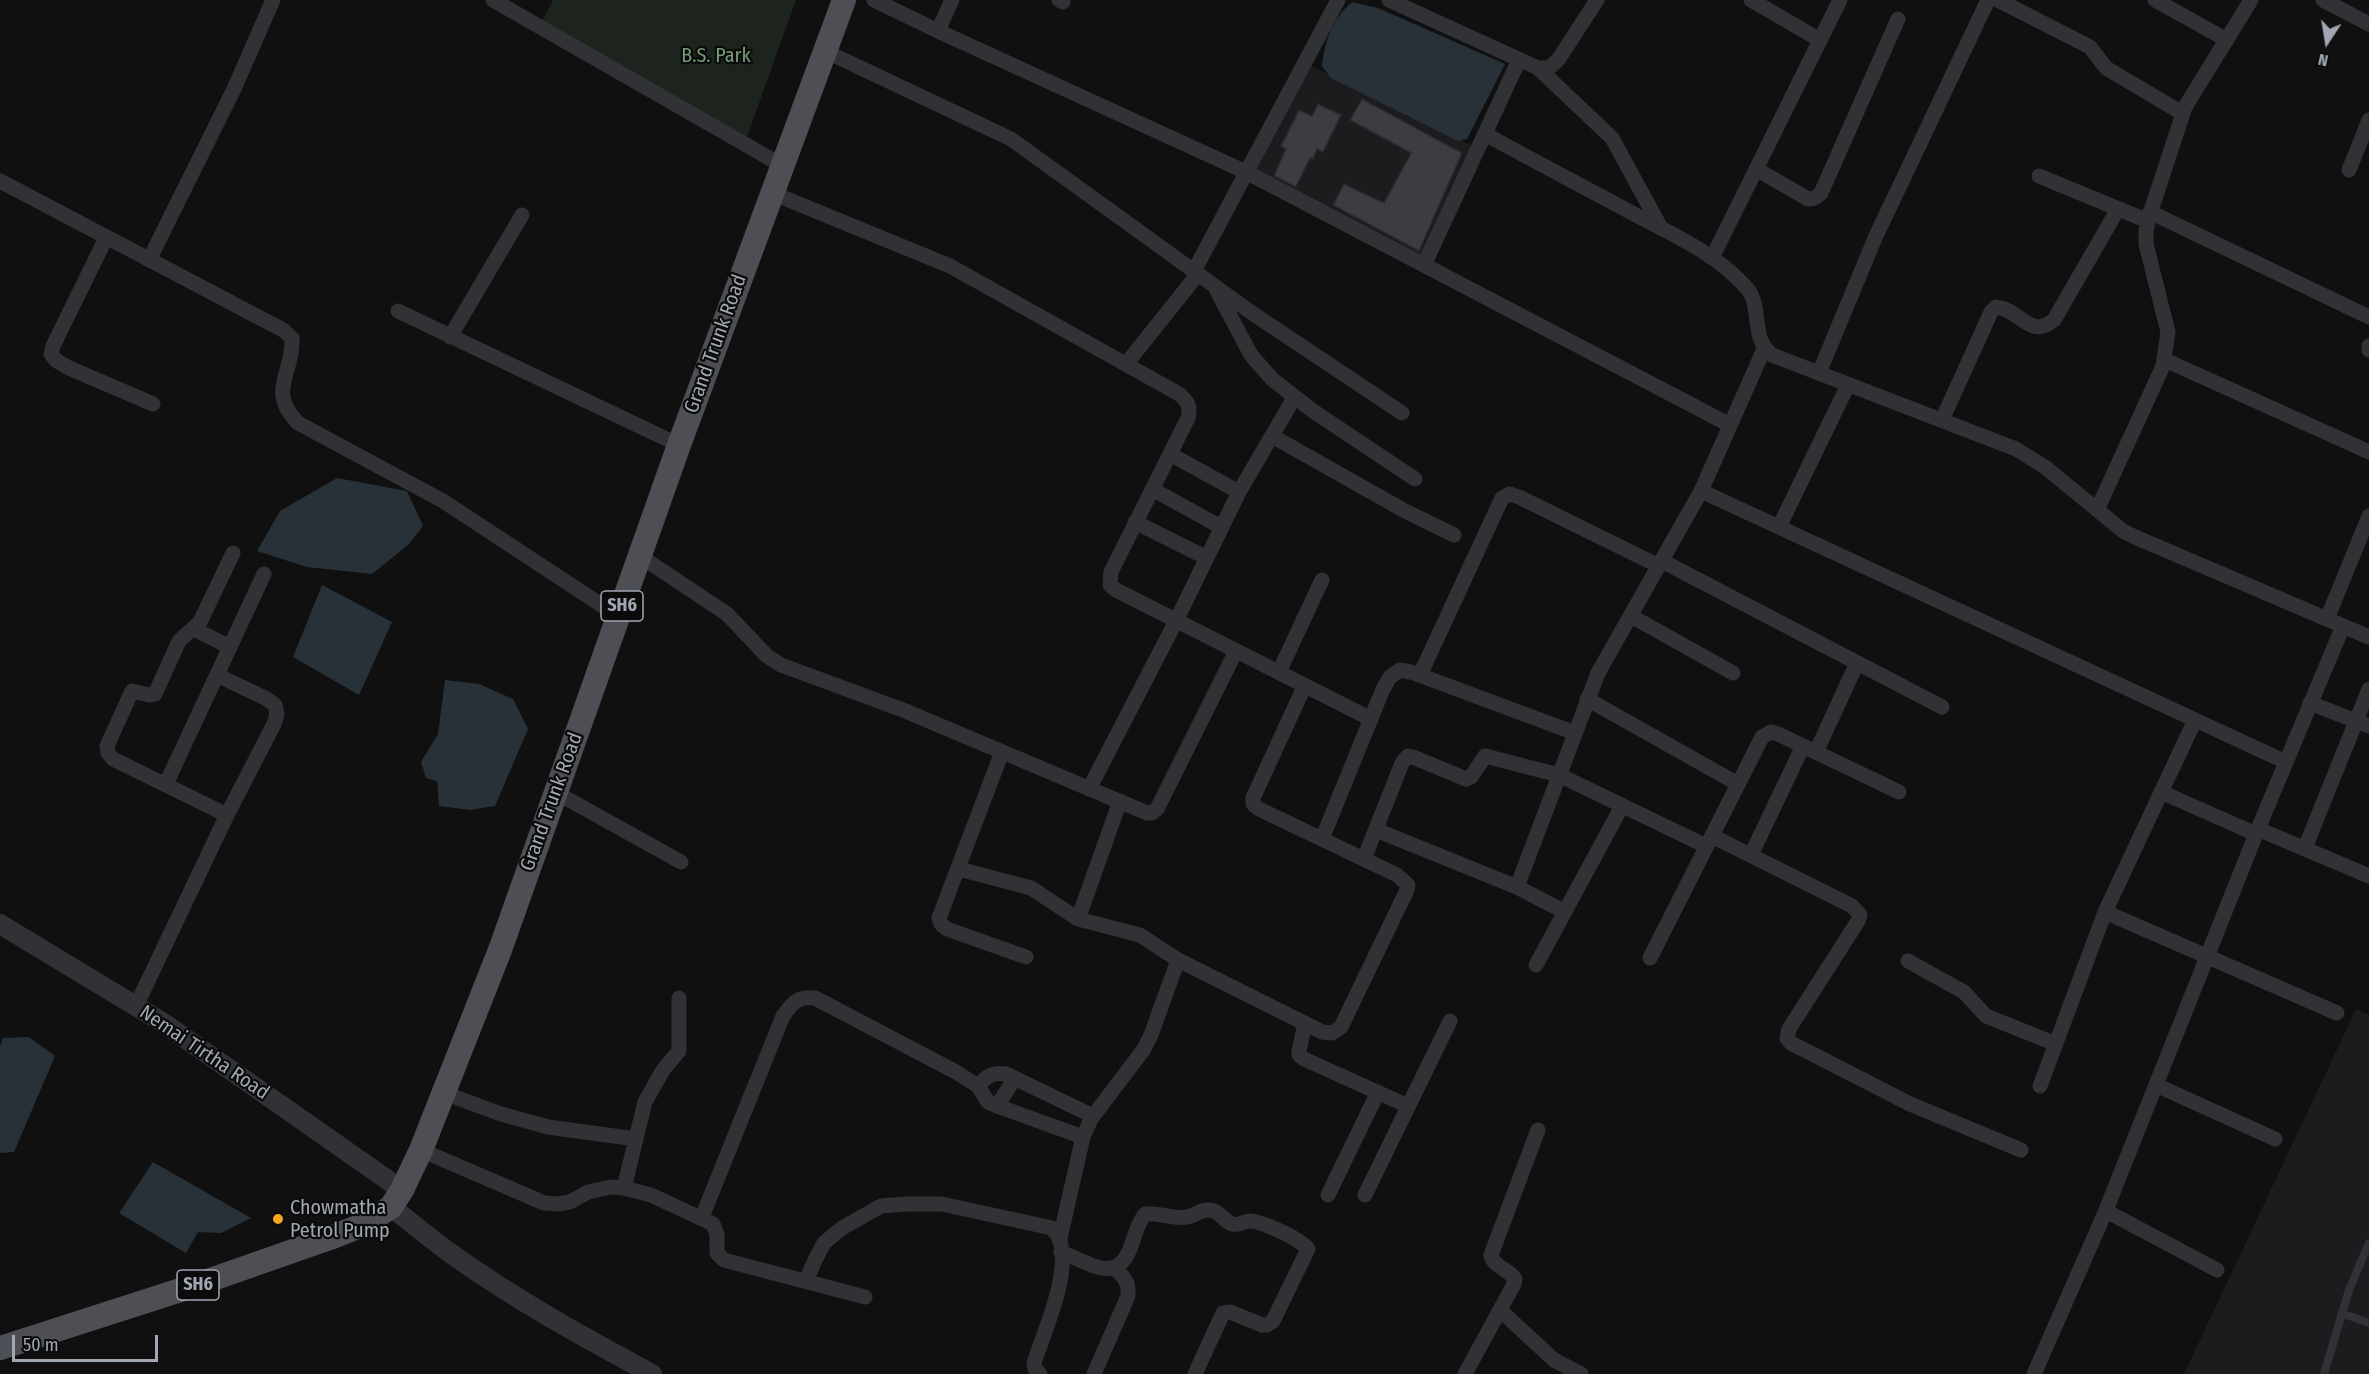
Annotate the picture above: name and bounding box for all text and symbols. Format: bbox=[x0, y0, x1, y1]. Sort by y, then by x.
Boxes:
north arrow bbox=[2297, 12, 2357, 72]
park label: B.S. Park bbox=[681, 44, 751, 68]
text: N bbox=[2316, 50, 2330, 70]
street label: Grand Trunk Road bbox=[680, 271, 752, 417]
road number: SH6 bbox=[601, 591, 643, 621]
street label: Grand Trunk Road bbox=[516, 729, 588, 875]
street label: Nemai Tirtha Road bbox=[135, 1001, 273, 1105]
place label: Chowmatha Petrol Pump bbox=[290, 1196, 390, 1243]
marker: Chowmatha Petrol Pump bbox=[271, 1212, 285, 1226]
road number: SH6 bbox=[177, 1270, 219, 1300]
scale bar bbox=[15, 1323, 160, 1361]
text: 50 m bbox=[23, 1334, 59, 1356]

